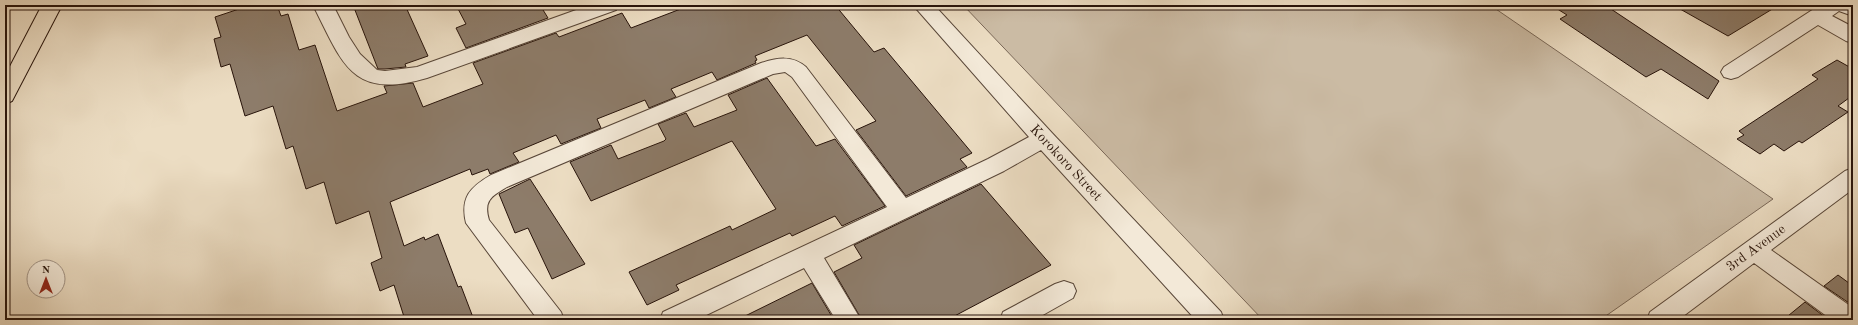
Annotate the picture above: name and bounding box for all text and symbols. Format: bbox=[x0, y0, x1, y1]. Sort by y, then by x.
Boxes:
street label: Korokoro Street bbox=[1027, 122, 1105, 204]
street label: 3rd Avenue bbox=[1724, 222, 1788, 274]
north arrow bbox=[26, 259, 66, 299]
text: N bbox=[42, 265, 51, 276]

